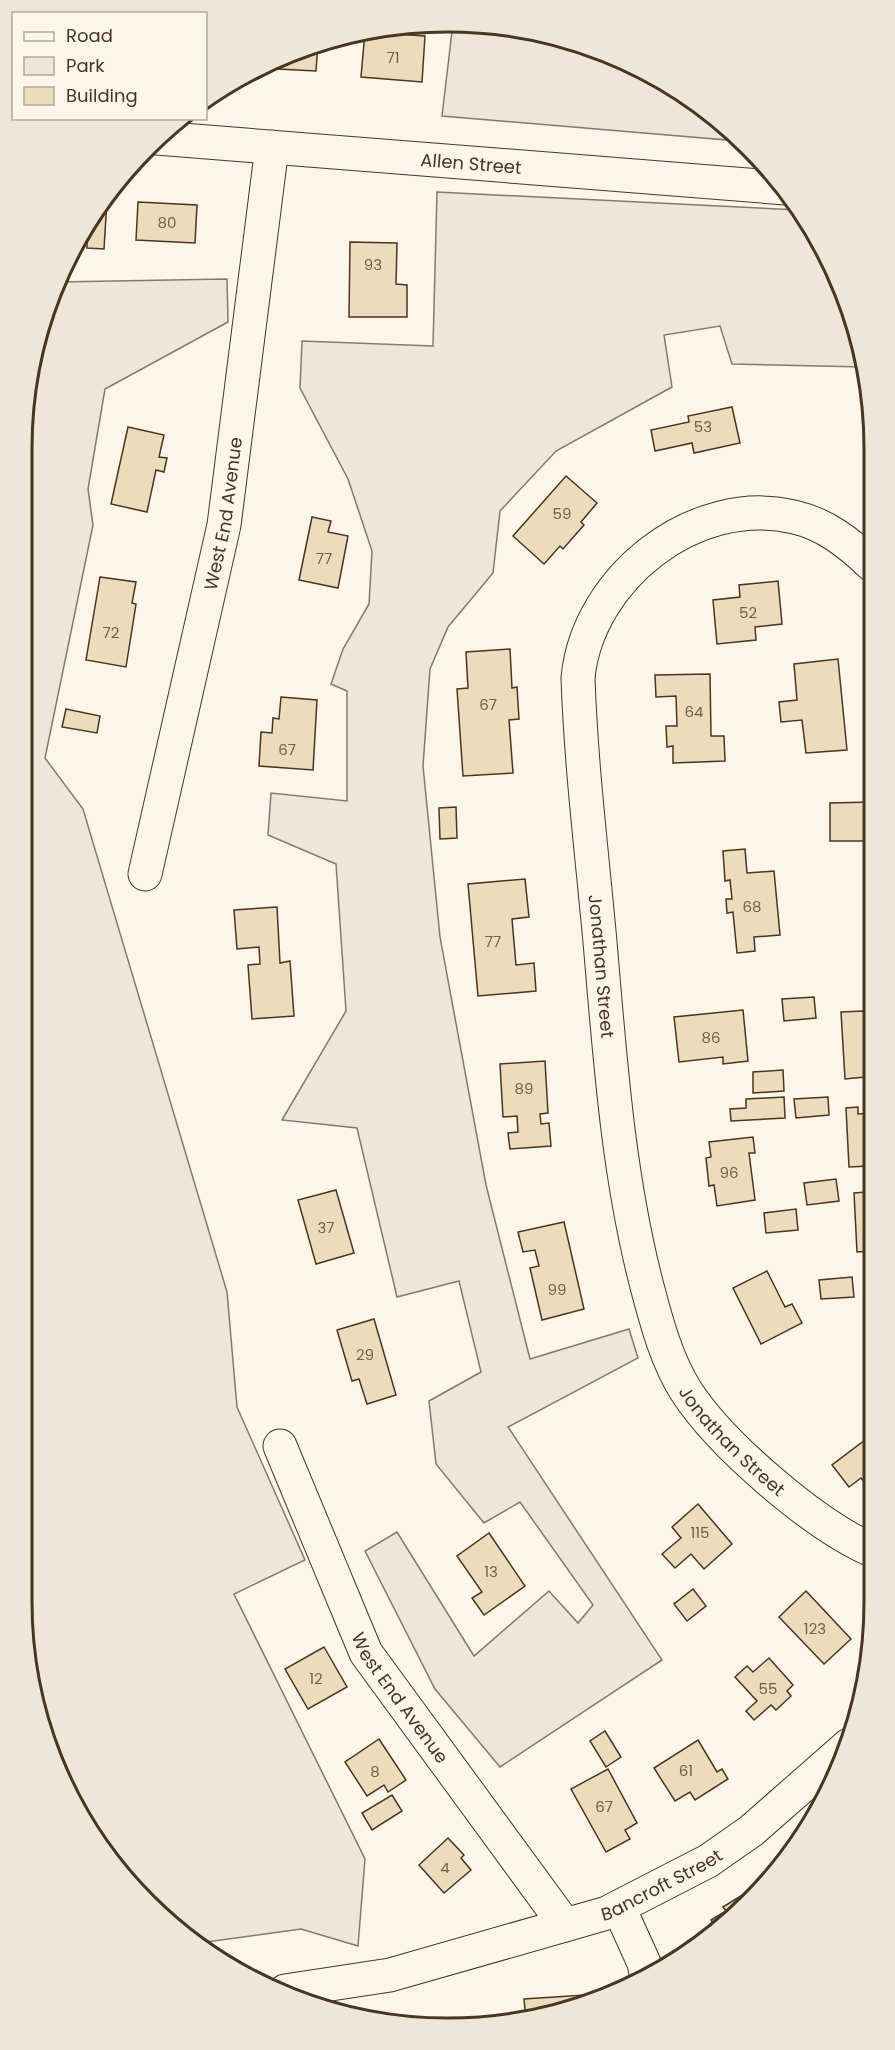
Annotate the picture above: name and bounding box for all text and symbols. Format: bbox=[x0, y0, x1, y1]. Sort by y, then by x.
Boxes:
legend bbox=[12, 12, 207, 120]
text: Road bbox=[66, 23, 113, 48]
house number: 71 bbox=[387, 47, 400, 68]
text: Park bbox=[66, 53, 105, 78]
text: Building bbox=[66, 83, 138, 108]
street label: Allen Street bbox=[420, 146, 522, 179]
house number: 80 bbox=[158, 212, 176, 233]
house number: 93 bbox=[364, 254, 382, 275]
house number: 53 bbox=[694, 416, 712, 437]
street label: West End Avenue bbox=[197, 435, 248, 592]
house number: 59 bbox=[553, 503, 571, 524]
house number: 77 bbox=[316, 548, 332, 569]
house number: 52 bbox=[739, 602, 757, 623]
house number: 72 bbox=[103, 622, 119, 643]
house number: 67 bbox=[479, 694, 497, 715]
house number: 64 bbox=[685, 701, 703, 722]
house number: 67 bbox=[278, 739, 296, 760]
street label: Jonathan Street bbox=[583, 893, 621, 1039]
house number: 68 bbox=[743, 896, 762, 917]
house number: 77 bbox=[485, 931, 501, 952]
house number: 86 bbox=[702, 1027, 721, 1048]
house number: 89 bbox=[515, 1078, 533, 1099]
house number: 96 bbox=[720, 1162, 738, 1183]
house number: 37 bbox=[317, 1217, 335, 1238]
house number: 99 bbox=[548, 1279, 566, 1300]
house number: 29 bbox=[356, 1344, 374, 1365]
street label: Jonathan Street bbox=[673, 1381, 791, 1501]
house number: 115 bbox=[690, 1522, 710, 1543]
house number: 13 bbox=[484, 1561, 498, 1582]
house number: 123 bbox=[804, 1618, 826, 1639]
street label: West End Avenue bbox=[346, 1628, 455, 1768]
house number: 12 bbox=[309, 1668, 323, 1689]
house number: 55 bbox=[759, 1678, 777, 1699]
house number: 61 bbox=[679, 1760, 693, 1781]
house number: 8 bbox=[370, 1761, 380, 1782]
house number: 67 bbox=[595, 1796, 613, 1817]
street label: Bancroft Street bbox=[598, 1842, 727, 1927]
house number: 4 bbox=[440, 1857, 450, 1878]

